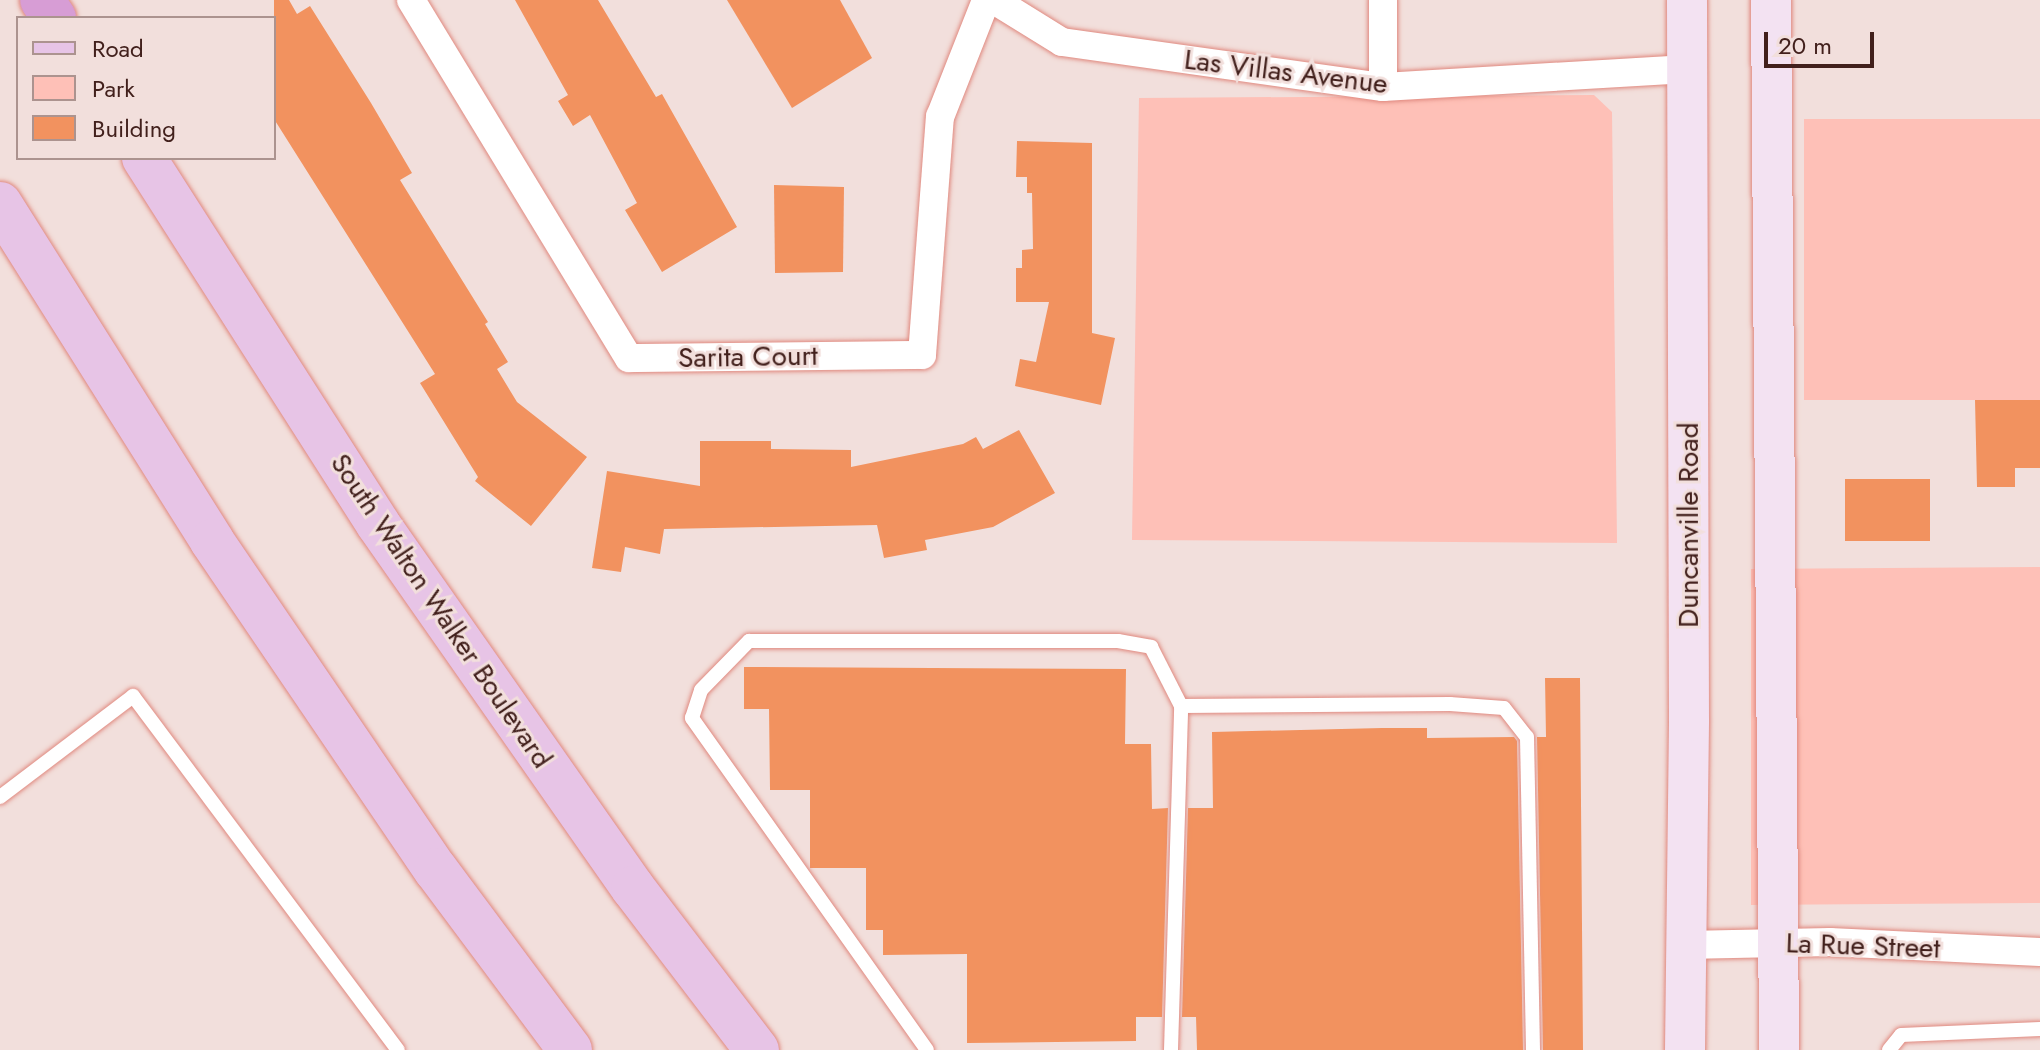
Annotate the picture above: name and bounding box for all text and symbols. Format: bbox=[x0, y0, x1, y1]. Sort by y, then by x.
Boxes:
legend bbox=[16, 16, 276, 160]
scale bar bbox=[1768, 16, 1878, 66]
text: 20 m bbox=[1778, 28, 1832, 63]
text: Road bbox=[92, 31, 144, 66]
street label: Las Villas Avenue bbox=[1182, 43, 1390, 101]
text: Park bbox=[92, 71, 135, 106]
text: Building bbox=[92, 111, 176, 146]
street label: Sarita Court bbox=[678, 339, 818, 375]
street label: Duncanville Road bbox=[1672, 422, 1706, 628]
street label: South Walton Walker Boulevard bbox=[323, 448, 559, 774]
street label: La Rue Street bbox=[1785, 927, 1941, 965]

